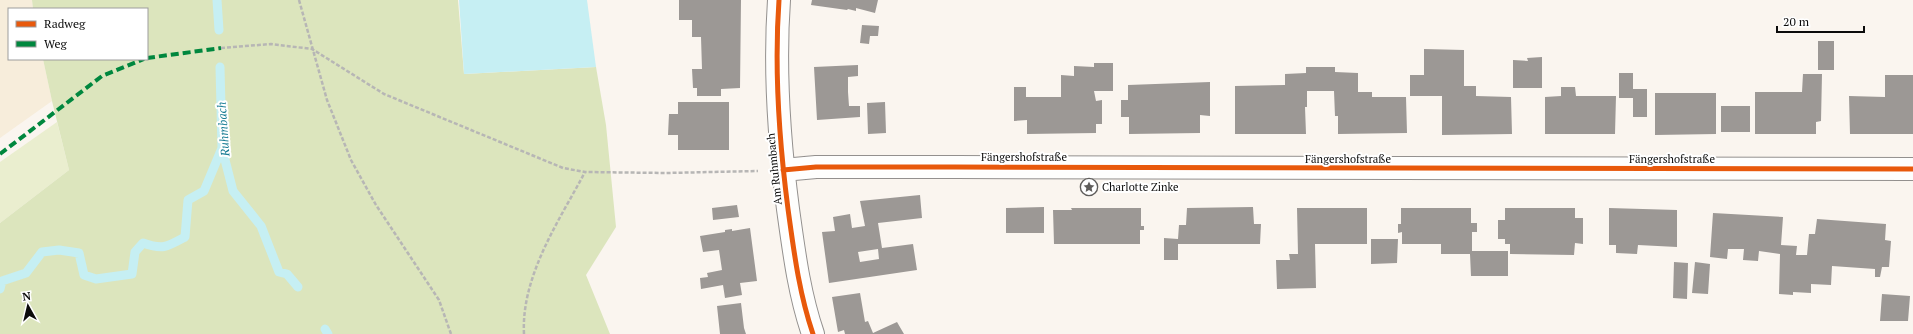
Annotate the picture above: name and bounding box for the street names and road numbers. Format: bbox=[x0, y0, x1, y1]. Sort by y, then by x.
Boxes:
street label: Am Ruhmbach bbox=[763, 132, 785, 206]
street label: Fängershofstraße bbox=[981, 150, 1067, 164]
street label: Fängershofstraße bbox=[1305, 152, 1391, 166]
street label: Fängershofstraße bbox=[1629, 152, 1715, 166]

